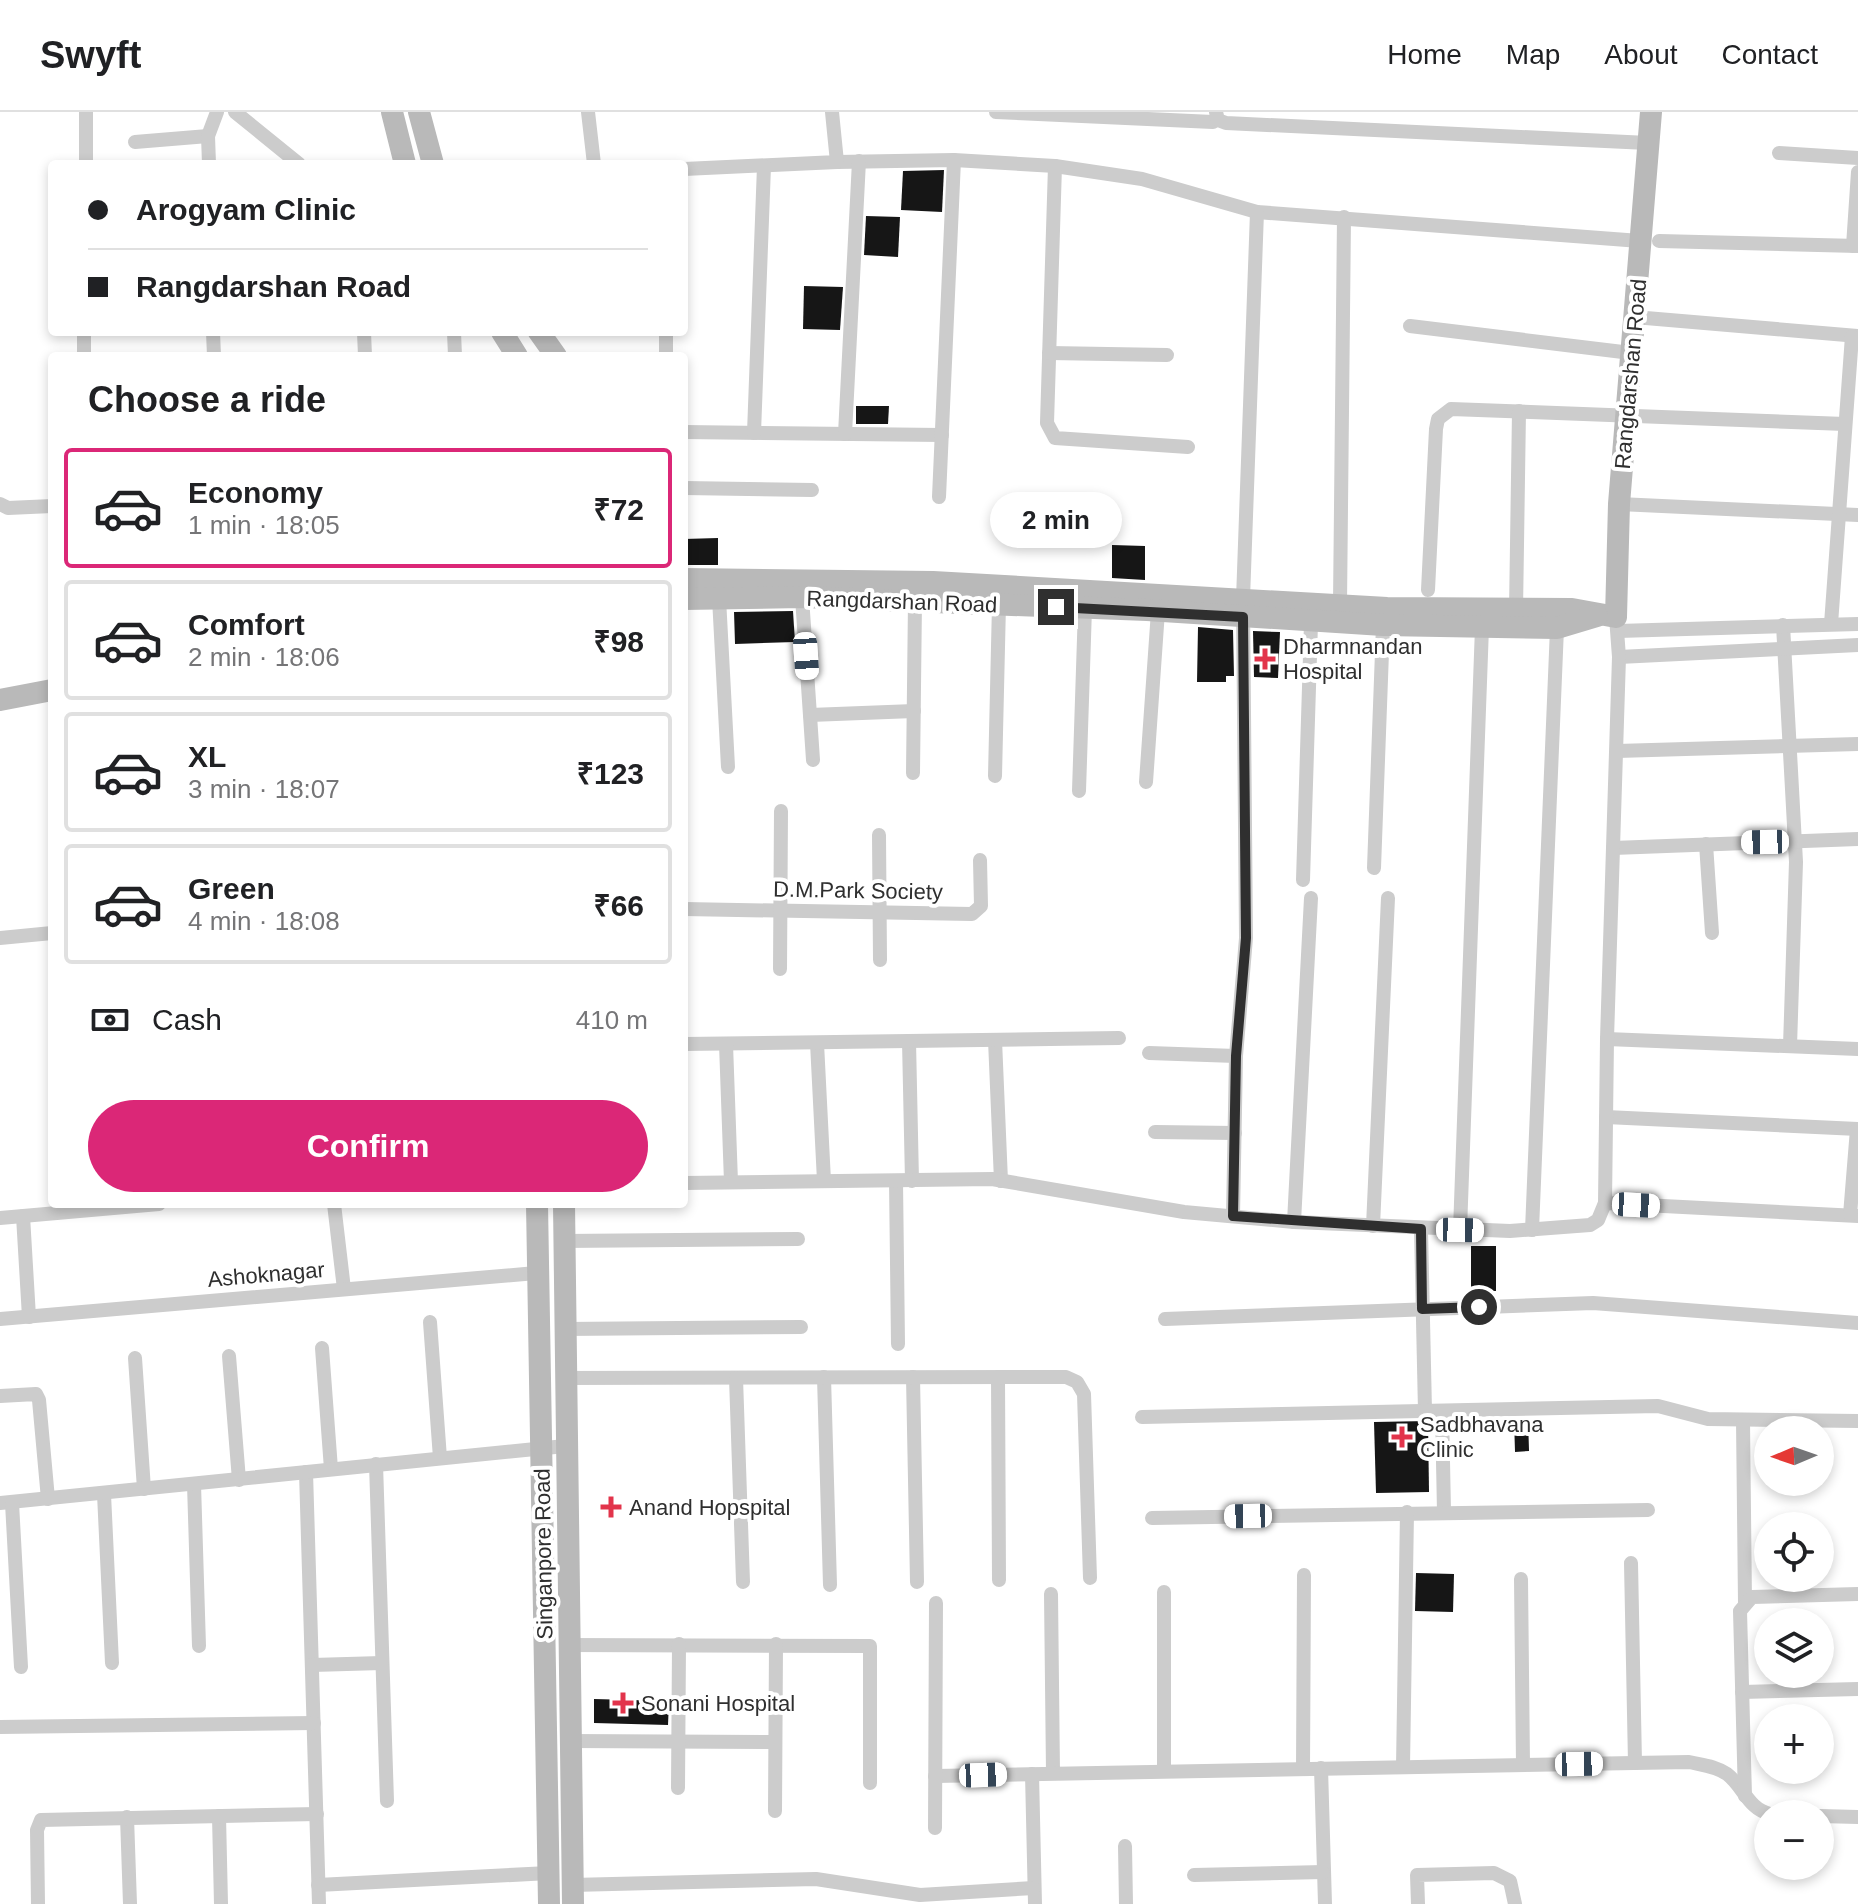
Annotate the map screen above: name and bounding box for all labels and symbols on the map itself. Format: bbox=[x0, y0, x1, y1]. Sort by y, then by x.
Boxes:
street label: Rangdarshan Road bbox=[1610, 278, 1651, 470]
callout: 2 min bbox=[990, 491, 1122, 547]
street label: Rangdarshan Road bbox=[806, 586, 998, 617]
route end bbox=[1038, 589, 1074, 625]
car bbox=[792, 631, 820, 681]
place label: Dharmnandan Hospital bbox=[1283, 634, 1422, 684]
marker: Dharmnandan Hospital bbox=[1254, 648, 1276, 670]
car bbox=[1741, 830, 1789, 854]
street label: D.M.Park Society bbox=[773, 877, 943, 904]
car bbox=[1611, 1192, 1661, 1218]
car bbox=[1436, 1218, 1484, 1242]
street label: Ashoknagar bbox=[206, 1257, 326, 1292]
route start bbox=[1461, 1289, 1497, 1325]
place label: Sadbhavana Clinic bbox=[1420, 1412, 1544, 1462]
north arrow bbox=[1754, 1416, 1834, 1496]
marker: Sadbhavana Clinic bbox=[1391, 1426, 1413, 1448]
street label: Singanpore Road bbox=[530, 1468, 557, 1640]
place label: Anand Hopspital bbox=[629, 1495, 790, 1520]
marker: Anand Hopspital bbox=[600, 1496, 622, 1518]
car bbox=[1224, 1504, 1272, 1528]
place label: Sonani Hospital bbox=[641, 1691, 795, 1716]
marker: Sonani Hospital bbox=[612, 1692, 634, 1714]
car bbox=[1555, 1752, 1603, 1776]
car bbox=[959, 1762, 1007, 1788]

